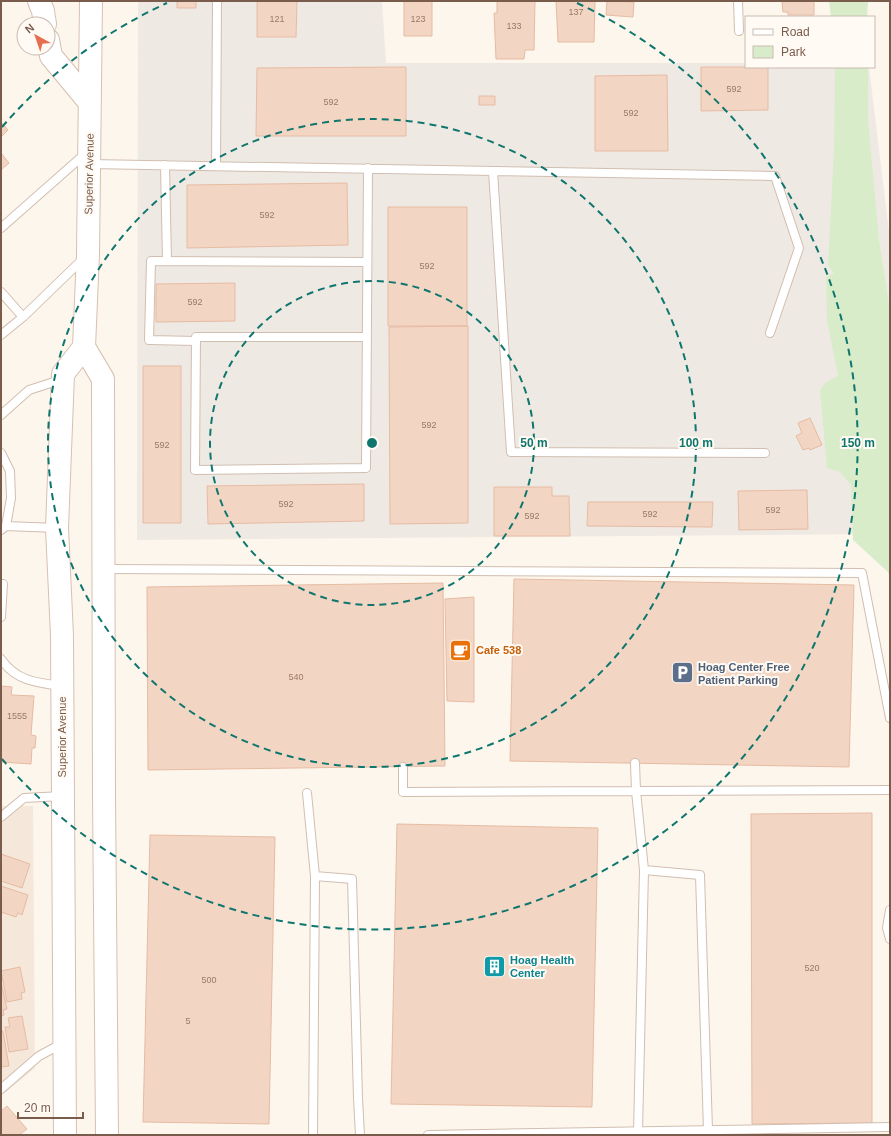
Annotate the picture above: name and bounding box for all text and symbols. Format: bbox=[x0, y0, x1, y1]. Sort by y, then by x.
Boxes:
house number: 137 bbox=[568, 7, 584, 17]
house number: 121 bbox=[269, 14, 285, 24]
house number: 123 bbox=[410, 14, 426, 24]
north arrow bbox=[16, 16, 56, 56]
legend bbox=[745, 16, 875, 68]
text: N bbox=[23, 21, 37, 35]
house number: 133 bbox=[506, 21, 522, 31]
text: Road bbox=[781, 25, 810, 39]
text: Park bbox=[781, 45, 807, 59]
house number: 592 bbox=[726, 84, 742, 94]
house number: 592 bbox=[323, 97, 339, 107]
house number: 592 bbox=[623, 108, 639, 118]
street label: Superior Avenue bbox=[82, 133, 96, 215]
house number: 592 bbox=[259, 210, 275, 220]
house number: 592 bbox=[419, 261, 435, 271]
house number: 592 bbox=[187, 297, 203, 307]
house number: 592 bbox=[421, 420, 437, 430]
centre of rings bbox=[365, 436, 379, 450]
text: 50 m bbox=[520, 436, 548, 450]
text: 100 m bbox=[679, 436, 713, 450]
text: 150 m bbox=[841, 436, 875, 450]
house number: 592 bbox=[154, 440, 170, 450]
house number: 592 bbox=[278, 499, 294, 509]
house number: 592 bbox=[765, 505, 781, 515]
house number: 592 bbox=[642, 509, 658, 519]
house number: 592 bbox=[524, 511, 540, 521]
cafe icon: Cafe 538 bbox=[447, 637, 473, 663]
place label: Cafe 538 bbox=[476, 644, 521, 656]
parking icon: Hoag Center Free Patient Parking bbox=[669, 660, 695, 686]
place label: Hoag Center Free Patient Parking bbox=[698, 661, 790, 686]
house number: 540 bbox=[288, 672, 304, 682]
street label: Superior Avenue bbox=[56, 696, 68, 778]
house number: 1555 bbox=[7, 711, 27, 721]
building icon: Hoag Health Center bbox=[481, 953, 507, 979]
place label: Hoag Health Center bbox=[510, 954, 574, 979]
house number: 520 bbox=[804, 963, 820, 973]
house number: 500 bbox=[201, 975, 217, 985]
house number: 5 bbox=[185, 1016, 191, 1026]
scale bar bbox=[18, 1094, 83, 1120]
text: 20 m bbox=[24, 1101, 51, 1115]

